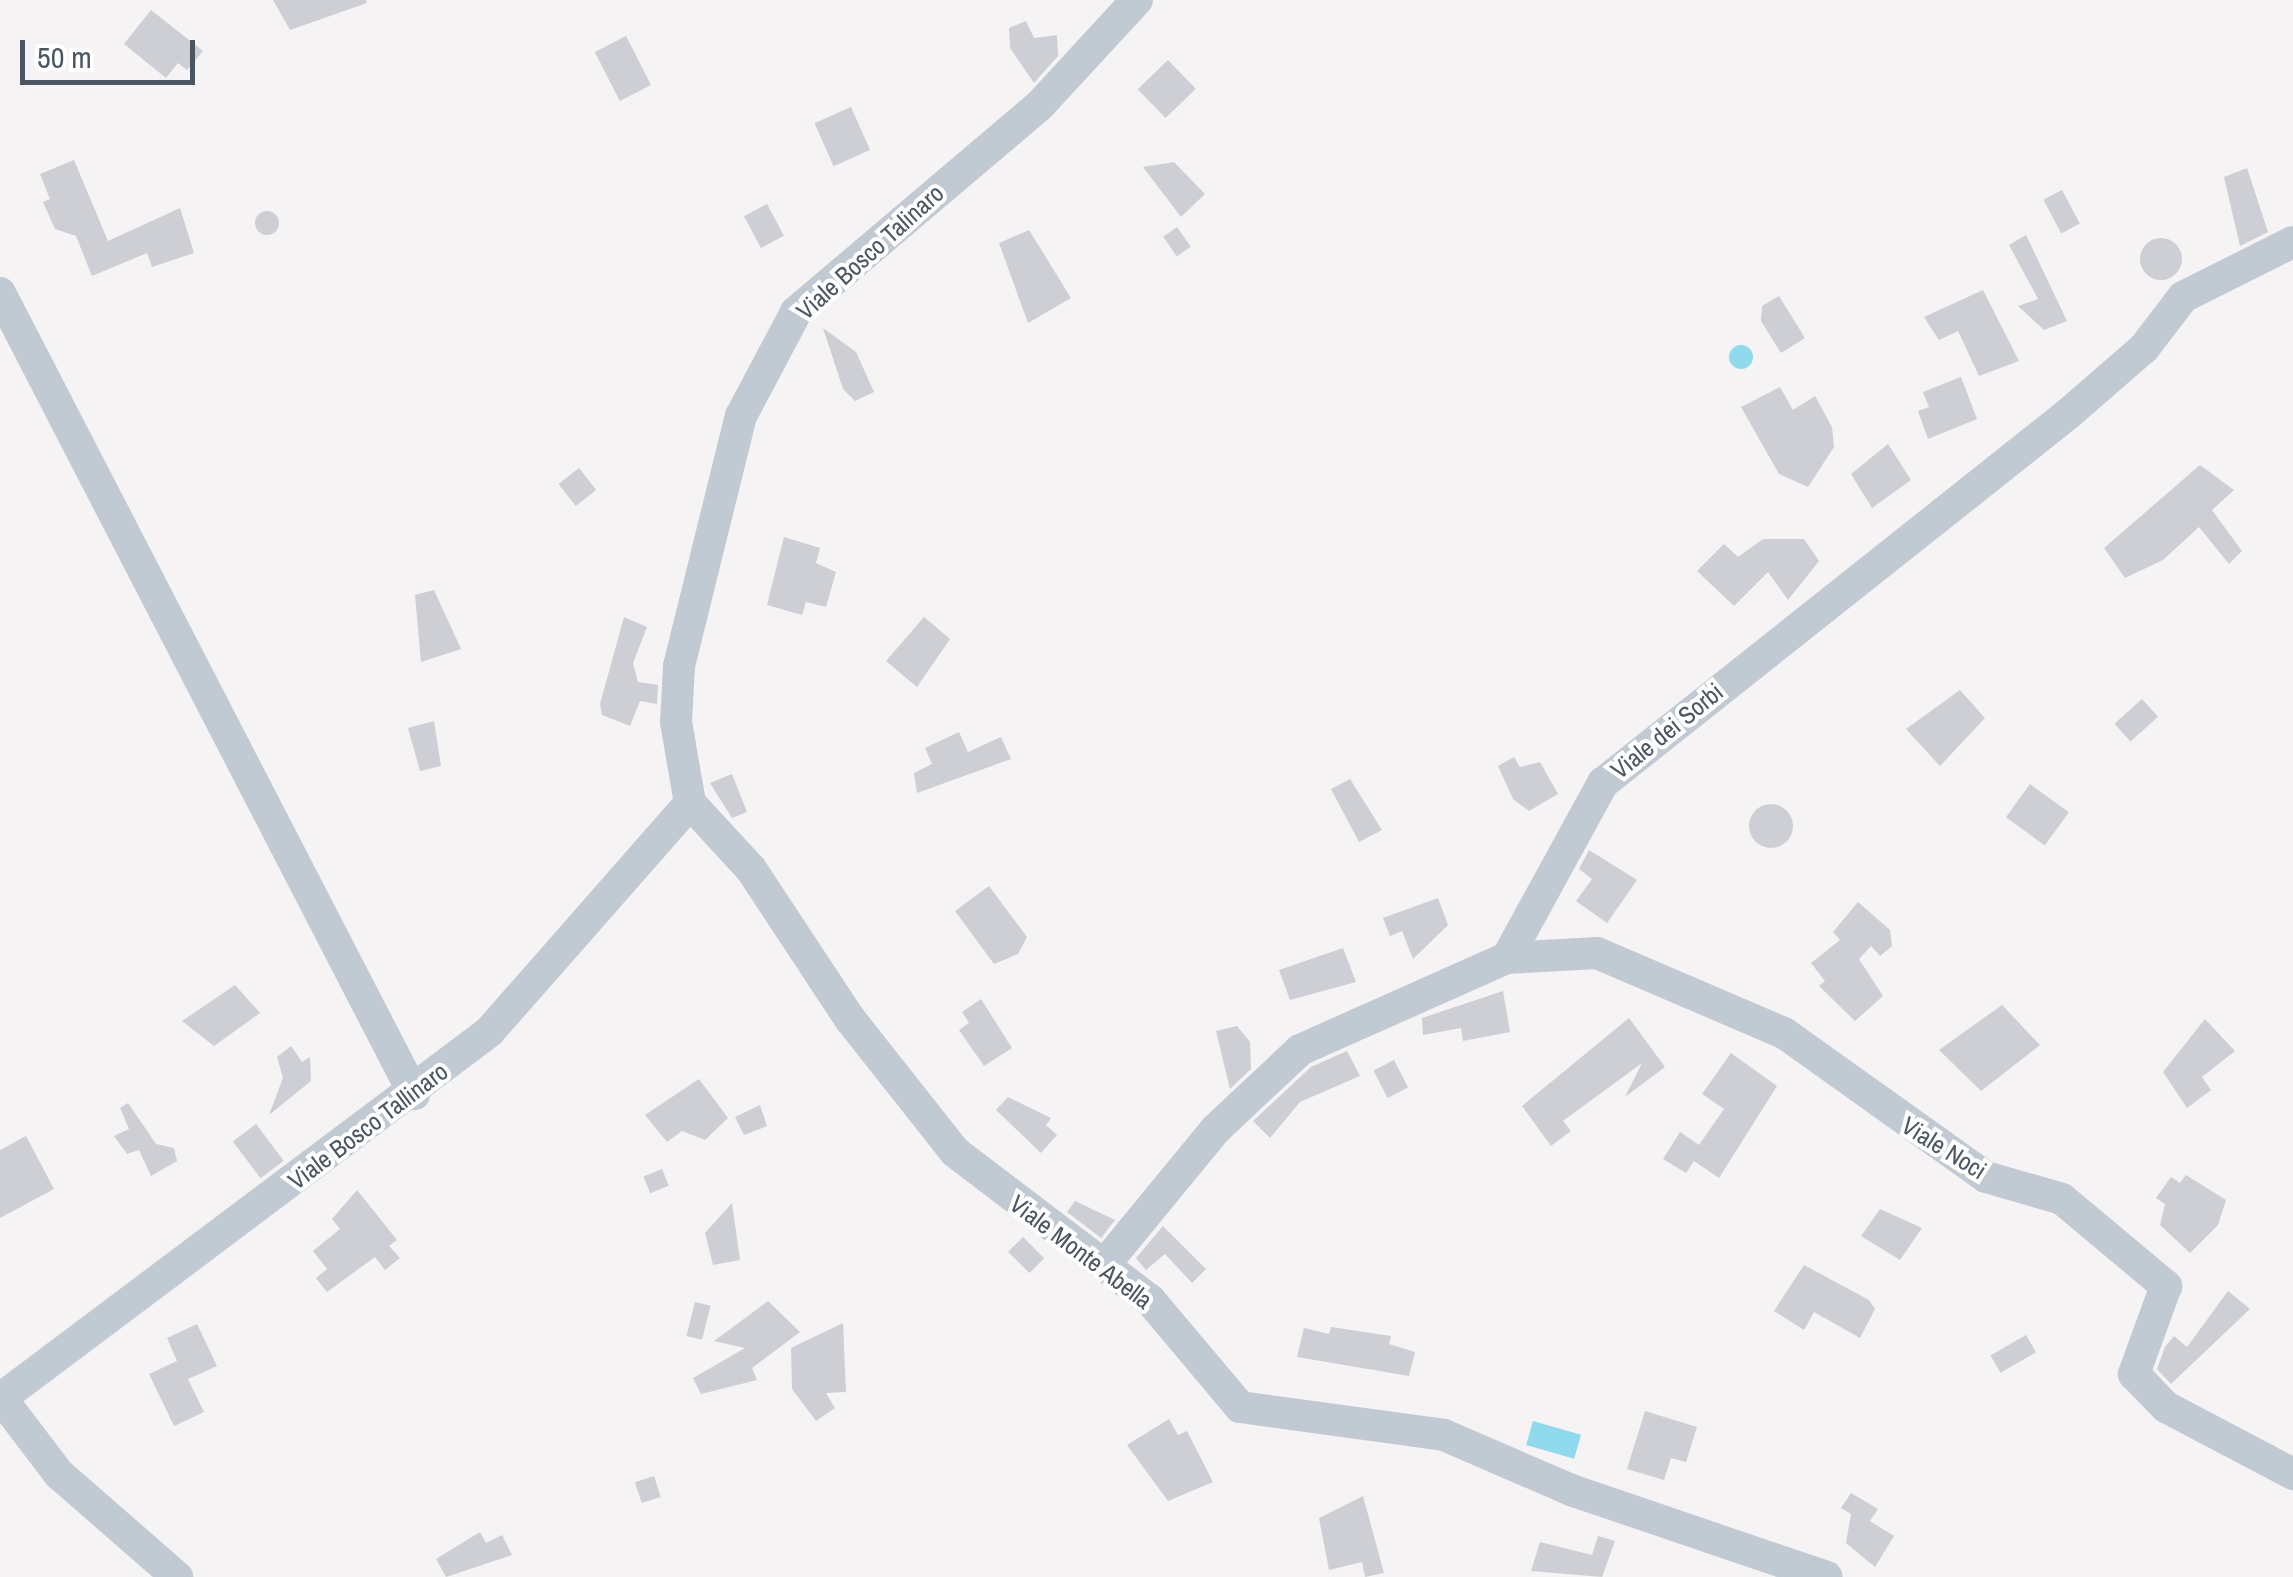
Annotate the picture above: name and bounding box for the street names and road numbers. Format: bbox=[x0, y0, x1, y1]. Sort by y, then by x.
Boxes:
street label: Viale Bosco Talinaro bbox=[790, 178, 950, 326]
street label: Viale dei Sorbi bbox=[1605, 677, 1729, 785]
street label: Viale Bosco Tallinaro bbox=[282, 1056, 454, 1196]
street label: Viale Noci bbox=[1896, 1110, 1992, 1186]
street label: Viale Monte Abella bbox=[1003, 1188, 1159, 1316]

